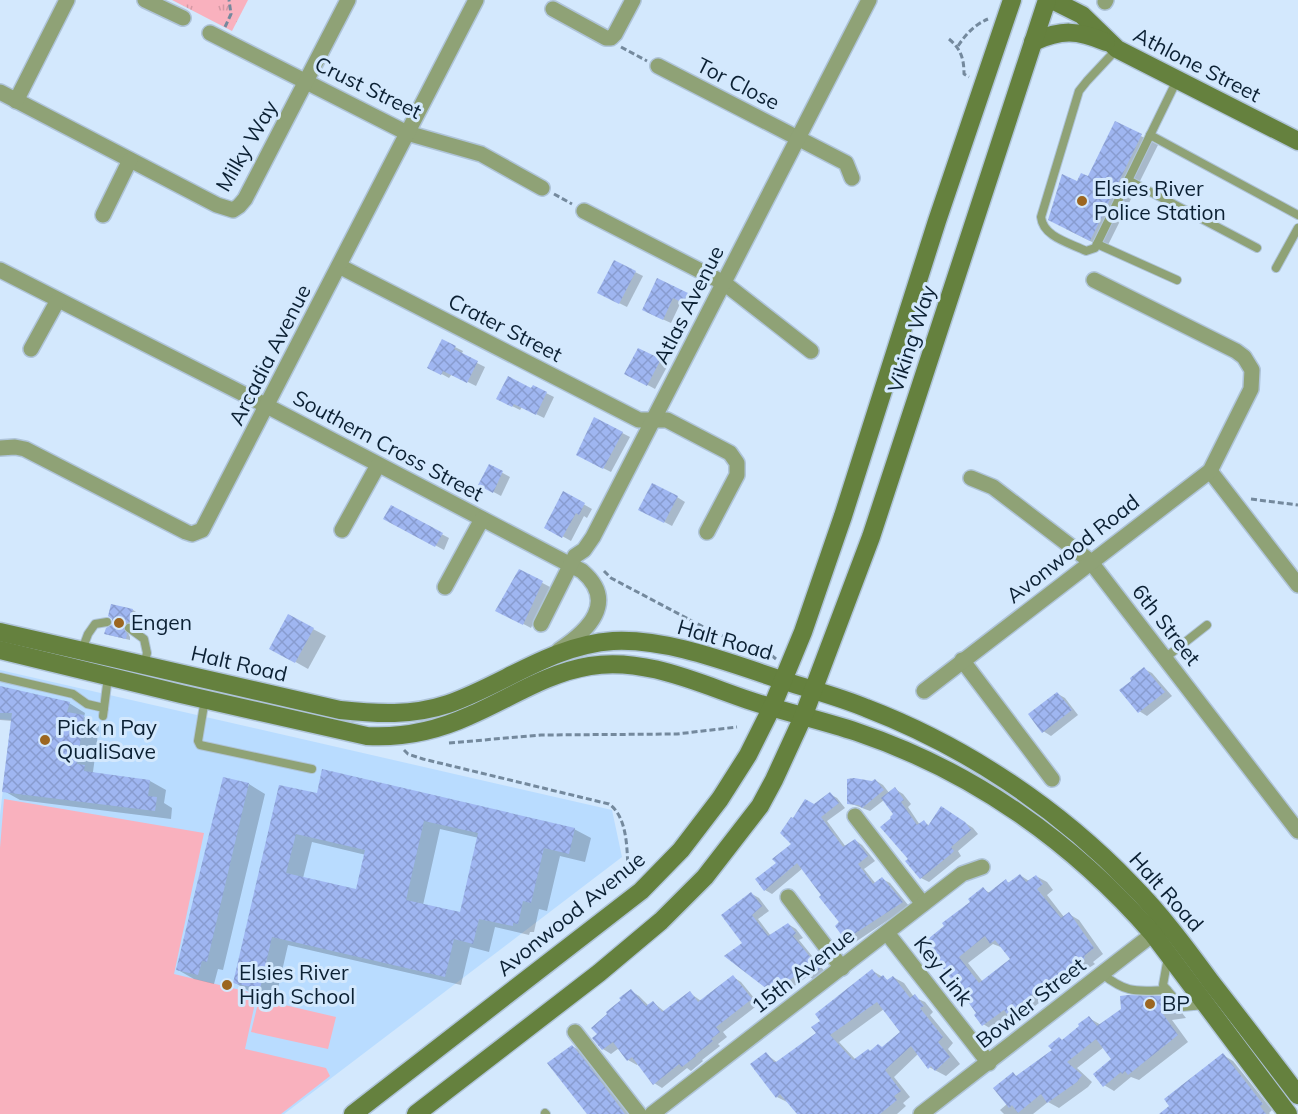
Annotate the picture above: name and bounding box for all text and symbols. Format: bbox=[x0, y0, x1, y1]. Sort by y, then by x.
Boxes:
street label: Athlone Street bbox=[1130, 21, 1265, 107]
street label: Crust Street bbox=[311, 50, 426, 124]
street label: Tor Close bbox=[693, 51, 784, 115]
street label: Milky Way bbox=[210, 95, 283, 196]
place label: Elsies River Police Station bbox=[1094, 175, 1226, 225]
marker: Elsies River Police Station bbox=[1075, 194, 1089, 208]
street label: Atlas Avenue bbox=[647, 241, 729, 368]
street label: Arcadia Avenue bbox=[222, 280, 316, 429]
street label: Viking Way bbox=[881, 282, 941, 396]
street label: Crater Street bbox=[444, 287, 567, 367]
street label: Southern Cross Street bbox=[289, 384, 488, 506]
street label: Avonwood Road bbox=[1001, 488, 1144, 608]
street label: 6th Street bbox=[1127, 579, 1207, 670]
place label: Engen bbox=[131, 609, 192, 635]
street label: Halt Road bbox=[675, 613, 776, 665]
marker: Engen bbox=[112, 616, 126, 630]
street label: Halt Road bbox=[189, 639, 290, 687]
place label: Pick n Pay QualiSave bbox=[57, 714, 157, 764]
marker: Pick n Pay QualiSave bbox=[38, 733, 52, 747]
street label: Avonwood Avenue bbox=[491, 845, 650, 981]
street label: Halt Road bbox=[1124, 846, 1209, 936]
street label: 15th Avenue bbox=[746, 922, 859, 1018]
street label: Key Link bbox=[909, 931, 979, 1010]
street label: Bowler Street bbox=[970, 951, 1090, 1053]
place label: Elsies River High School bbox=[239, 959, 355, 1009]
marker: Elsies River High School bbox=[220, 978, 234, 992]
place label: BP bbox=[1162, 990, 1190, 1016]
marker: BP bbox=[1143, 997, 1157, 1011]

